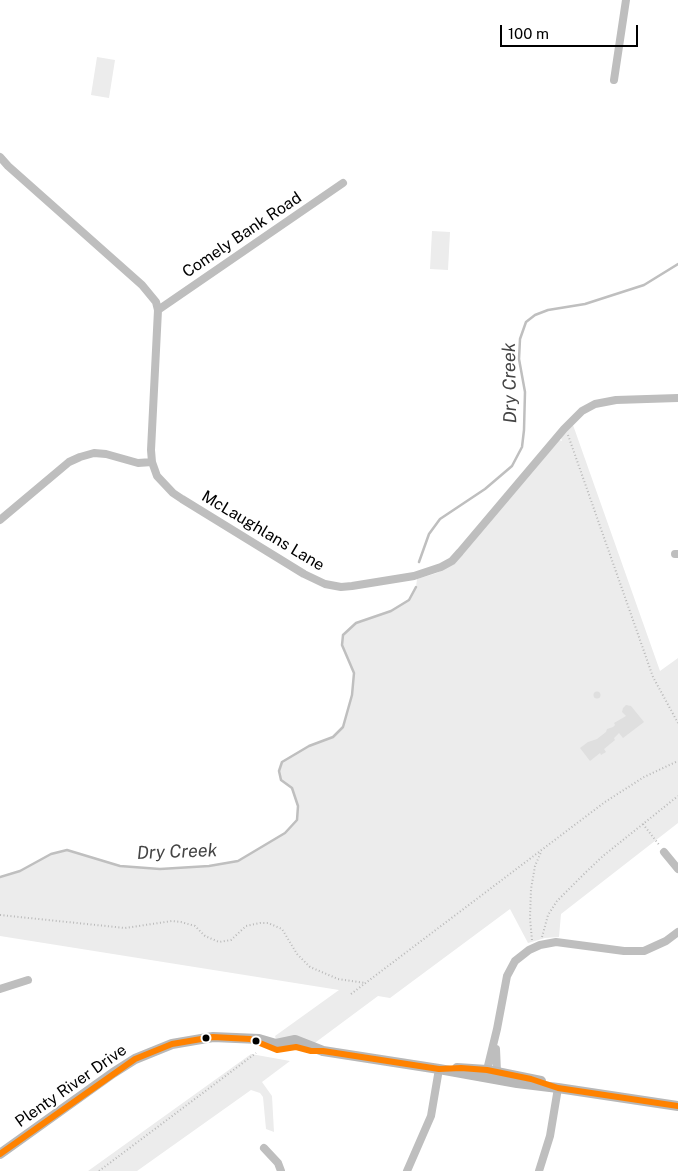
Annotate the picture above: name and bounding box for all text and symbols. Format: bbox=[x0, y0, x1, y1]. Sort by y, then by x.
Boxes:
scale bar bbox=[503, 15, 640, 47]
text: 100 m bbox=[508, 25, 549, 42]
street label: Comely Bank Road bbox=[179, 188, 305, 282]
water label: Dry Creek bbox=[498, 343, 522, 423]
street label: McLaughlans Lane bbox=[198, 487, 328, 575]
water label: Dry Creek bbox=[136, 840, 218, 864]
unlabelled marker bbox=[201, 1033, 211, 1043]
unlabelled marker bbox=[251, 1036, 261, 1046]
street label: Plenty River Drive bbox=[12, 1040, 130, 1132]

